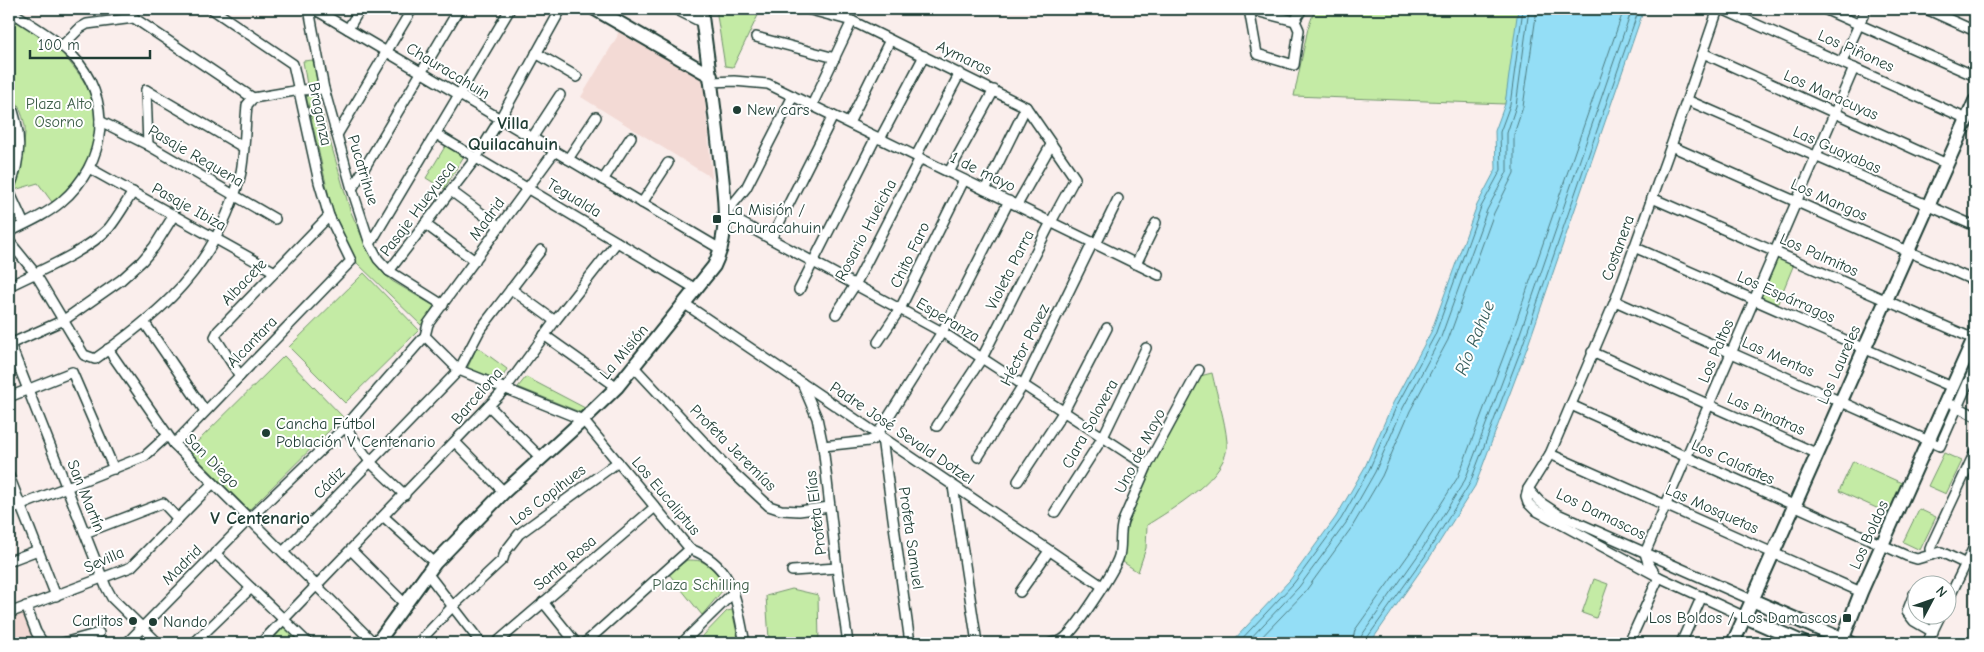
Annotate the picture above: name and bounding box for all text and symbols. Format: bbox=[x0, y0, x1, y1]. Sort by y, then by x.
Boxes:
street label: Los Piñones bbox=[1815, 26, 1897, 76]
scale bar bbox=[30, 28, 150, 60]
text: 100 m bbox=[38, 36, 80, 54]
street label: Aymaras bbox=[934, 37, 995, 79]
street label: Chauracahuin bbox=[403, 39, 493, 103]
street label: Los Maracuyas bbox=[1781, 66, 1881, 124]
street label: Braganza bbox=[304, 81, 336, 147]
park label: Plaza Alto Osorno bbox=[26, 95, 92, 131]
place label: New cars bbox=[747, 101, 810, 119]
marker: New cars bbox=[731, 104, 743, 116]
district label: Villa Quilacahuin bbox=[468, 113, 558, 155]
street label: Pasaje Requena bbox=[145, 121, 247, 191]
street label: Las Guayabas bbox=[1790, 123, 1884, 178]
street label: Pucatrihue bbox=[344, 133, 382, 207]
street label: 1 de mayo bbox=[947, 148, 1019, 196]
street label: Pasaje Hueyusca bbox=[376, 158, 460, 260]
street label: Tegualda bbox=[544, 175, 604, 221]
street label: Los Mangos bbox=[1788, 175, 1870, 225]
street label: Rosario Hueicha bbox=[832, 176, 900, 284]
street label: Pasaje Ibiza bbox=[149, 179, 229, 235]
street label: Madrid bbox=[465, 194, 509, 244]
place label: La Misión / Chauracahuin bbox=[727, 201, 821, 237]
marker: La Misión / Chauracahuin bbox=[711, 213, 723, 225]
street label: Costanera bbox=[1598, 213, 1638, 283]
street label: Chito Faro bbox=[886, 219, 934, 291]
street label: Violeta Parra bbox=[982, 227, 1038, 313]
street label: Los Palmitos bbox=[1777, 230, 1861, 280]
street label: Albacete bbox=[218, 255, 270, 309]
street label: Los Espárragos bbox=[1734, 267, 1838, 327]
street label: Esperanza bbox=[913, 294, 983, 346]
water label: Río Rahue bbox=[1451, 298, 1499, 378]
street label: Héctor Pavez bbox=[997, 301, 1053, 389]
street label: Alcantara bbox=[223, 313, 281, 371]
street label: Los Paltos bbox=[1695, 316, 1738, 385]
street label: La Misión bbox=[596, 321, 652, 383]
street label: Los Laureles bbox=[1814, 322, 1865, 407]
street label: Las Mentas bbox=[1739, 333, 1817, 381]
street label: Barcelona bbox=[448, 364, 506, 428]
street label: Clara Solovera bbox=[1058, 376, 1122, 472]
street label: Padre José Sevald Dotzel bbox=[827, 378, 977, 488]
street label: Las Pinatras bbox=[1724, 389, 1808, 439]
street label: Profeta Jeremías bbox=[686, 401, 780, 495]
street label: Uno de Mayo bbox=[1111, 406, 1169, 496]
place label: Cancha Fútbol Población V Centenario bbox=[276, 415, 435, 451]
marker: Cancha Fútbol Población V Centenario bbox=[260, 427, 272, 439]
street label: San Diego bbox=[181, 430, 243, 492]
street label: Los Calafates bbox=[1689, 436, 1778, 488]
street label: Los Eucaliptus bbox=[628, 453, 704, 539]
street label: San Martín bbox=[63, 457, 109, 535]
street label: Los Copihues bbox=[507, 461, 590, 529]
street label: Cádiz bbox=[310, 463, 348, 503]
street label: Profeta Elías bbox=[802, 469, 830, 556]
street label: Las Mosquetas bbox=[1663, 480, 1762, 538]
street label: Los Damascos bbox=[1553, 485, 1649, 544]
street label: Profeta Samuel bbox=[895, 486, 927, 590]
street label: Los Boldos bbox=[1846, 497, 1892, 572]
district label: V Centenario bbox=[210, 508, 310, 529]
street label: Santa Rosa bbox=[530, 532, 600, 594]
street label: Madrid bbox=[158, 541, 206, 589]
street label: Sevilla bbox=[81, 543, 127, 577]
north arrow bbox=[1906, 574, 1956, 624]
park label: Plaza Schilling bbox=[652, 576, 750, 594]
text: N bbox=[1932, 583, 1951, 601]
place label: Los Boldos / Los Damascos bbox=[1649, 609, 1837, 627]
place label: Carlitos bbox=[72, 612, 123, 630]
marker: Los Boldos / Los Damascos bbox=[1841, 612, 1853, 624]
place label: Nando bbox=[163, 613, 208, 631]
marker: Carlitos bbox=[127, 615, 139, 627]
marker: Nando bbox=[147, 616, 159, 628]

